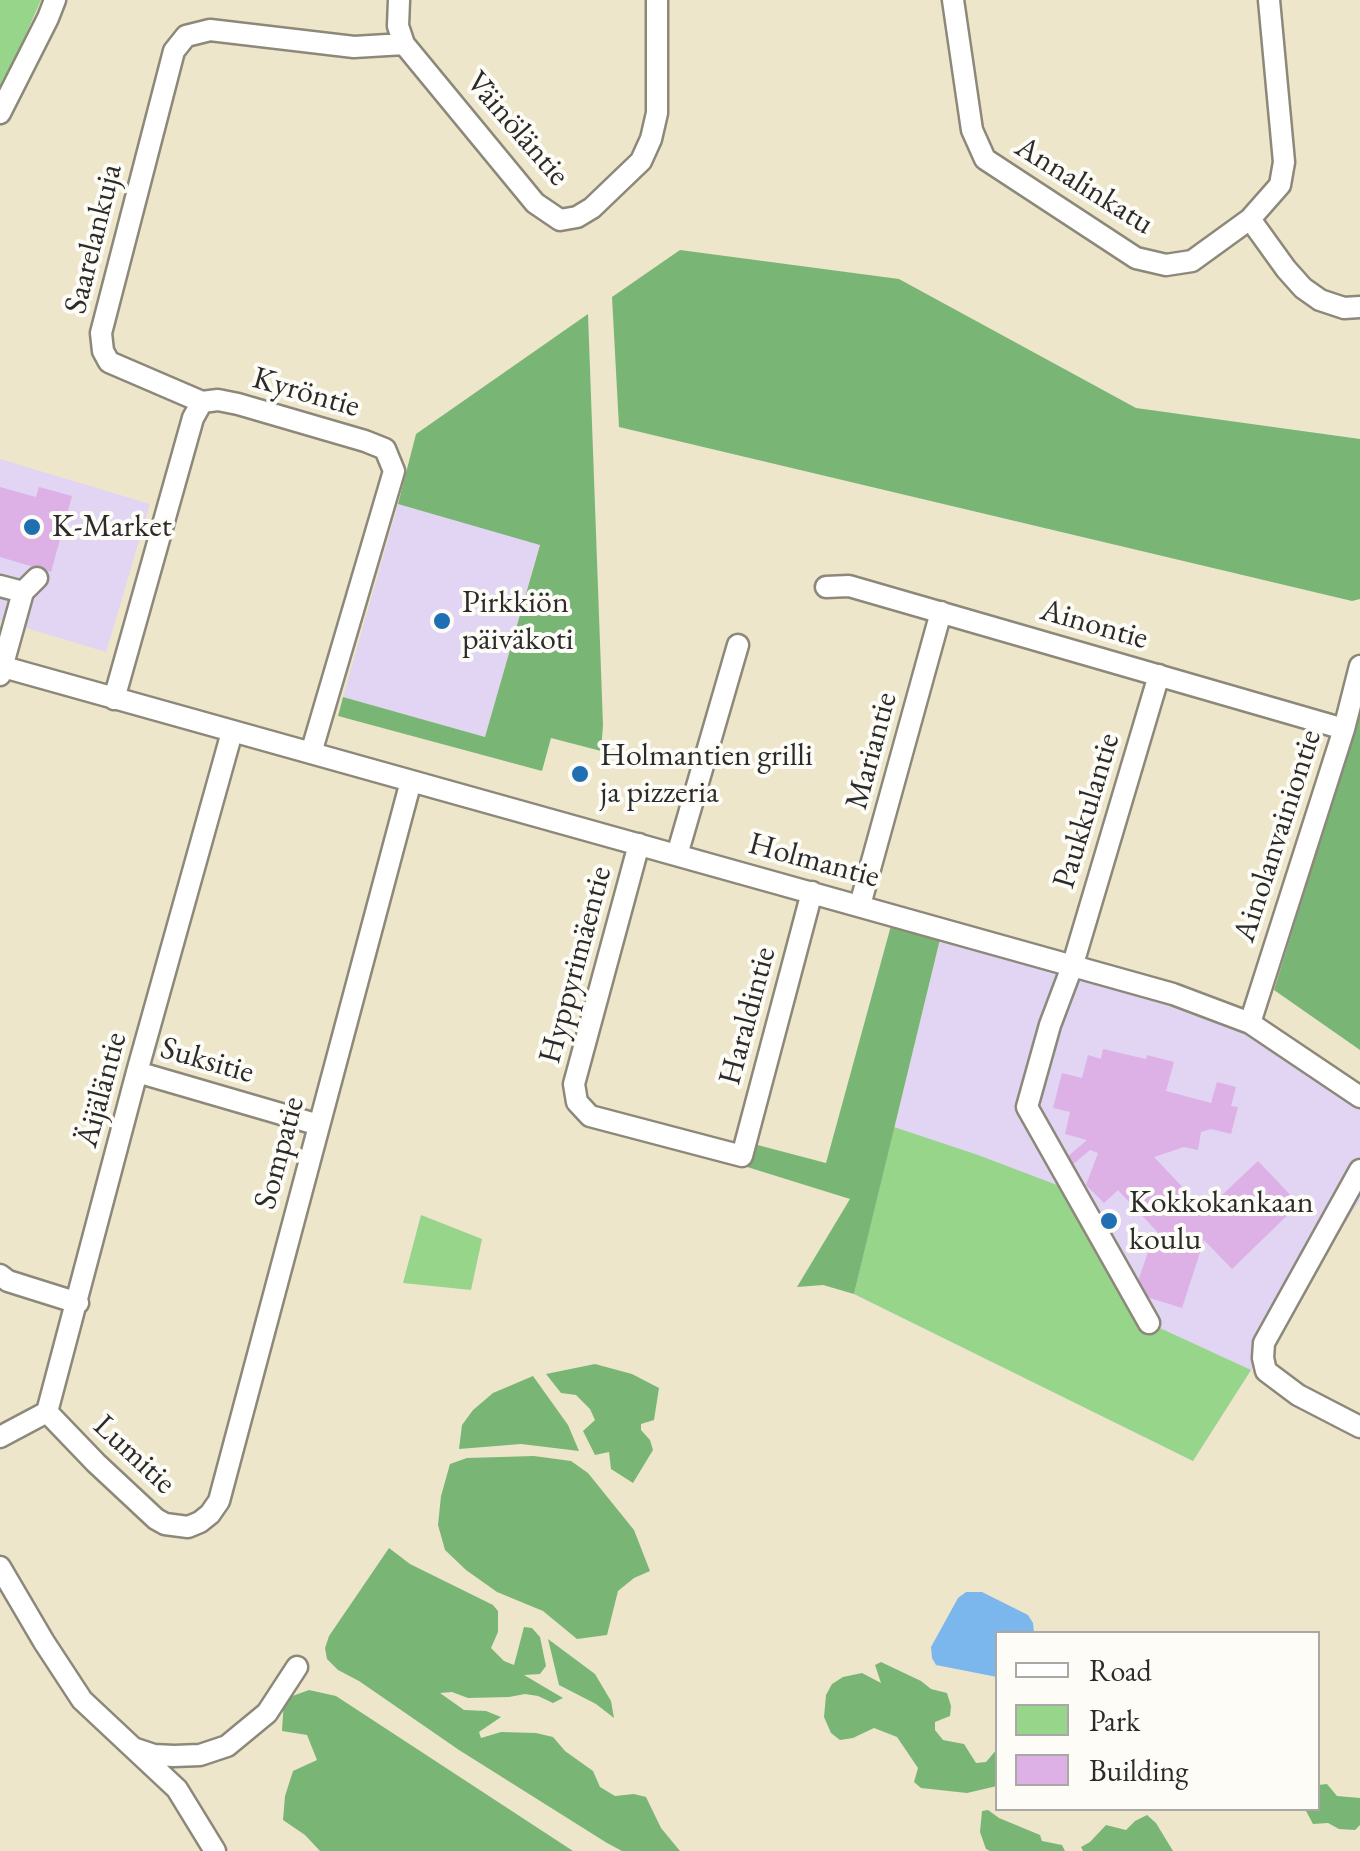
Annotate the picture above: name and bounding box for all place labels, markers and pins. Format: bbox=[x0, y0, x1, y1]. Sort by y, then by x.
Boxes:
place label: K-Market bbox=[52, 508, 172, 546]
marker: K-Market bbox=[21, 516, 43, 538]
place label: Pirkkiön päiväkoti bbox=[462, 584, 574, 659]
marker: Pirkkiön päiväkoti bbox=[431, 610, 453, 632]
place label: Holmantien grilli ja pizzeria bbox=[600, 737, 813, 812]
marker: Holmantien grilli ja pizzeria bbox=[569, 763, 591, 785]
place label: Kokkokankaan koulu bbox=[1129, 1184, 1314, 1259]
marker: Kokkokankaan koulu bbox=[1098, 1210, 1120, 1232]

